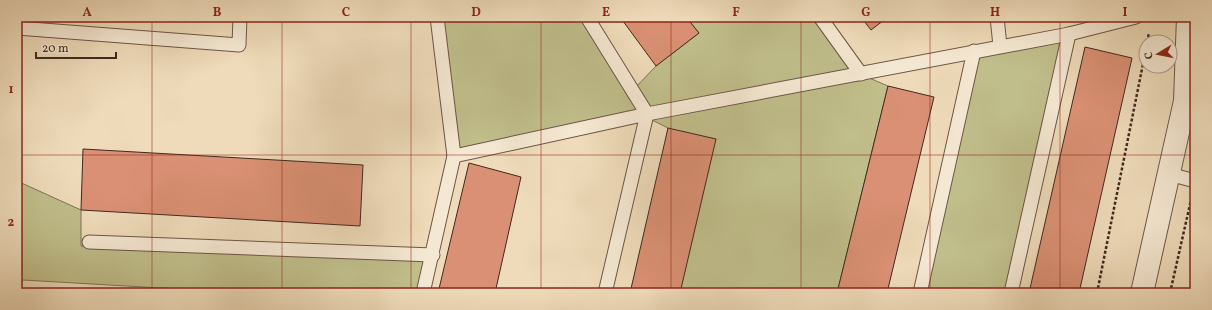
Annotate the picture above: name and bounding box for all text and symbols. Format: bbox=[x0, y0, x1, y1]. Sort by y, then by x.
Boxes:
text: A bbox=[82, 4, 92, 22]
text: B bbox=[213, 4, 222, 22]
text: C bbox=[342, 4, 350, 22]
text: D bbox=[471, 4, 481, 22]
text: E bbox=[602, 4, 610, 22]
text: F bbox=[732, 4, 740, 22]
text: G bbox=[861, 4, 871, 22]
text: H bbox=[990, 4, 1000, 22]
text: I bbox=[1123, 4, 1128, 22]
scale bar bbox=[36, 34, 116, 60]
north arrow bbox=[1138, 34, 1178, 74]
text: 20 m bbox=[42, 41, 69, 57]
text: С bbox=[1142, 51, 1158, 60]
text: 1 bbox=[8, 81, 14, 99]
text: 2 bbox=[8, 214, 15, 232]

